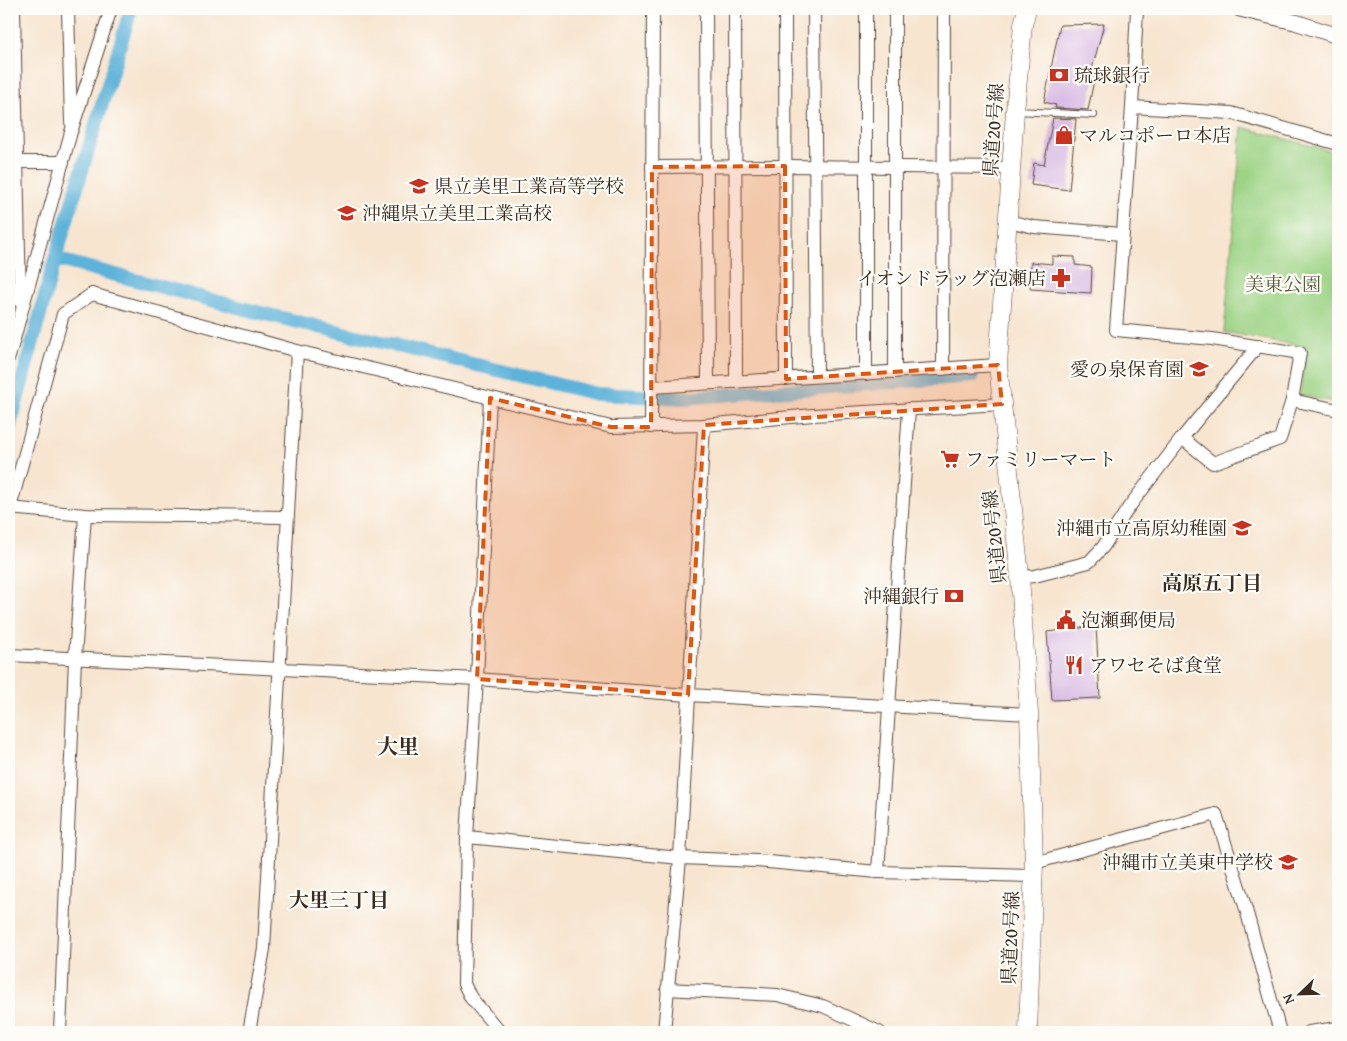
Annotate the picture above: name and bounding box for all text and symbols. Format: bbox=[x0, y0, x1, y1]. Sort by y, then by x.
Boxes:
place label: 琉球銀行 bbox=[1074, 61, 1150, 89]
bank icon: 琉球銀行 bbox=[1048, 64, 1070, 86]
street label: 県道20号線 bbox=[976, 82, 1010, 178]
place label: マルコポーロ本店 bbox=[1079, 121, 1231, 149]
shop icon: マルコポーロ本店 bbox=[1053, 124, 1075, 146]
place label: 県立美里工業高等学校 bbox=[434, 172, 624, 200]
school or university icon: 県立美里工業高等学校 bbox=[408, 175, 430, 197]
place label: 沖縄県立美里工業高校 bbox=[362, 199, 552, 227]
school or university icon: 沖縄県立美里工業高校 bbox=[336, 202, 358, 224]
place label: イオンドラッグ泡瀬店 bbox=[857, 264, 1046, 292]
pharmacy icon: イオンドラッグ泡瀬店 bbox=[1050, 267, 1072, 289]
park label: 美東公園 bbox=[1245, 270, 1321, 298]
place label: 愛の泉保育園 bbox=[1070, 355, 1184, 383]
school or university icon: 愛の泉保育園 bbox=[1188, 358, 1210, 380]
place label: ファミリーマート bbox=[965, 445, 1117, 473]
supermarket icon: ファミリーマート bbox=[939, 448, 961, 470]
street label: 県道20号線 bbox=[975, 489, 1013, 585]
place label: 沖縄市立高原幼稚園 bbox=[1056, 514, 1227, 542]
school or university icon: 沖縄市立高原幼稚園 bbox=[1231, 517, 1253, 539]
district label: 高原五丁目 bbox=[1162, 568, 1262, 597]
place label: 沖縄銀行 bbox=[863, 582, 939, 610]
bank icon: 沖縄銀行 bbox=[943, 585, 965, 607]
place label: 泡瀬郵便局 bbox=[1081, 606, 1176, 634]
public building icon: 泡瀬郵便局 bbox=[1055, 609, 1077, 631]
place label: アワセそば食堂 bbox=[1089, 651, 1222, 679]
restaurant icon: アワセそば食堂 bbox=[1063, 654, 1085, 676]
district label: 大里 bbox=[377, 731, 419, 762]
place label: 沖縄市立美東中学校 bbox=[1102, 848, 1273, 876]
school or university icon: 沖縄市立美東中学校 bbox=[1277, 851, 1299, 873]
district label: 大里三丁目 bbox=[289, 885, 389, 914]
street label: 県道20号線 bbox=[994, 890, 1026, 986]
north arrow bbox=[1274, 968, 1324, 1018]
text: N bbox=[1277, 990, 1299, 1007]

